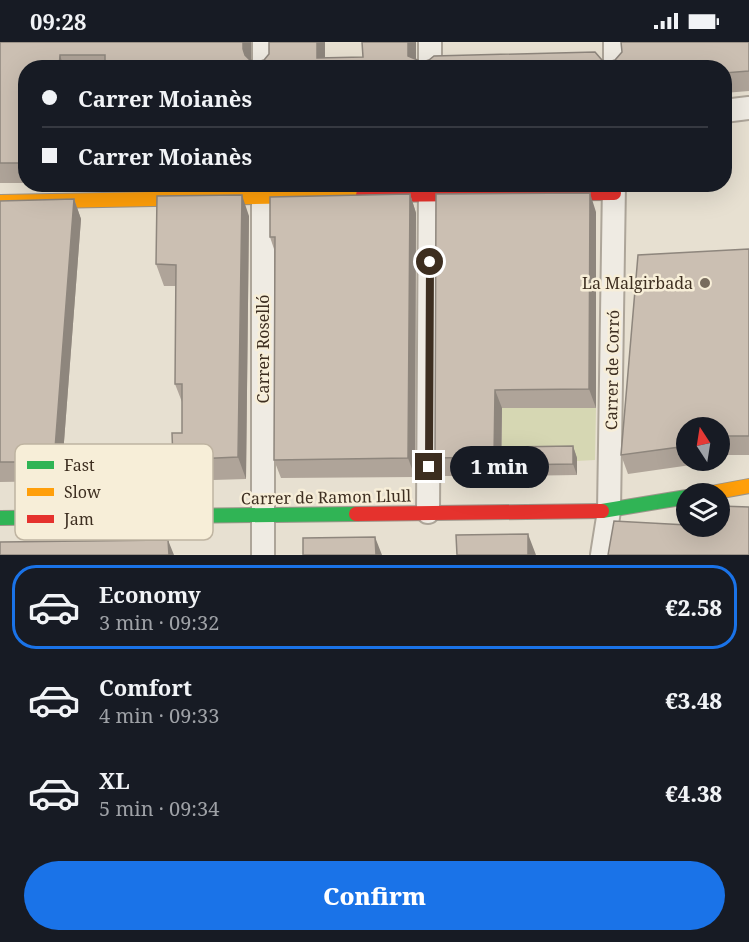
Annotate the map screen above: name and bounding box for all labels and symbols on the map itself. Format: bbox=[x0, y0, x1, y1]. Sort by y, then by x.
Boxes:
route start bbox=[416, 248, 443, 275]
place label: La Malgirbada bbox=[582, 272, 693, 294]
marker: La Malgirbada bbox=[698, 276, 712, 290]
street label: Carrer Roselló bbox=[252, 295, 274, 403]
street label: Carrer de Corró bbox=[600, 310, 624, 430]
north arrow bbox=[676, 417, 730, 471]
legend bbox=[15, 444, 213, 540]
callout: 1 min bbox=[450, 446, 549, 488]
route end bbox=[415, 453, 442, 480]
text: Fast bbox=[64, 454, 95, 476]
text: Slow bbox=[64, 481, 101, 503]
street label: Carrer de Ramon Llull bbox=[241, 485, 411, 509]
text: Jam bbox=[63, 508, 94, 530]

